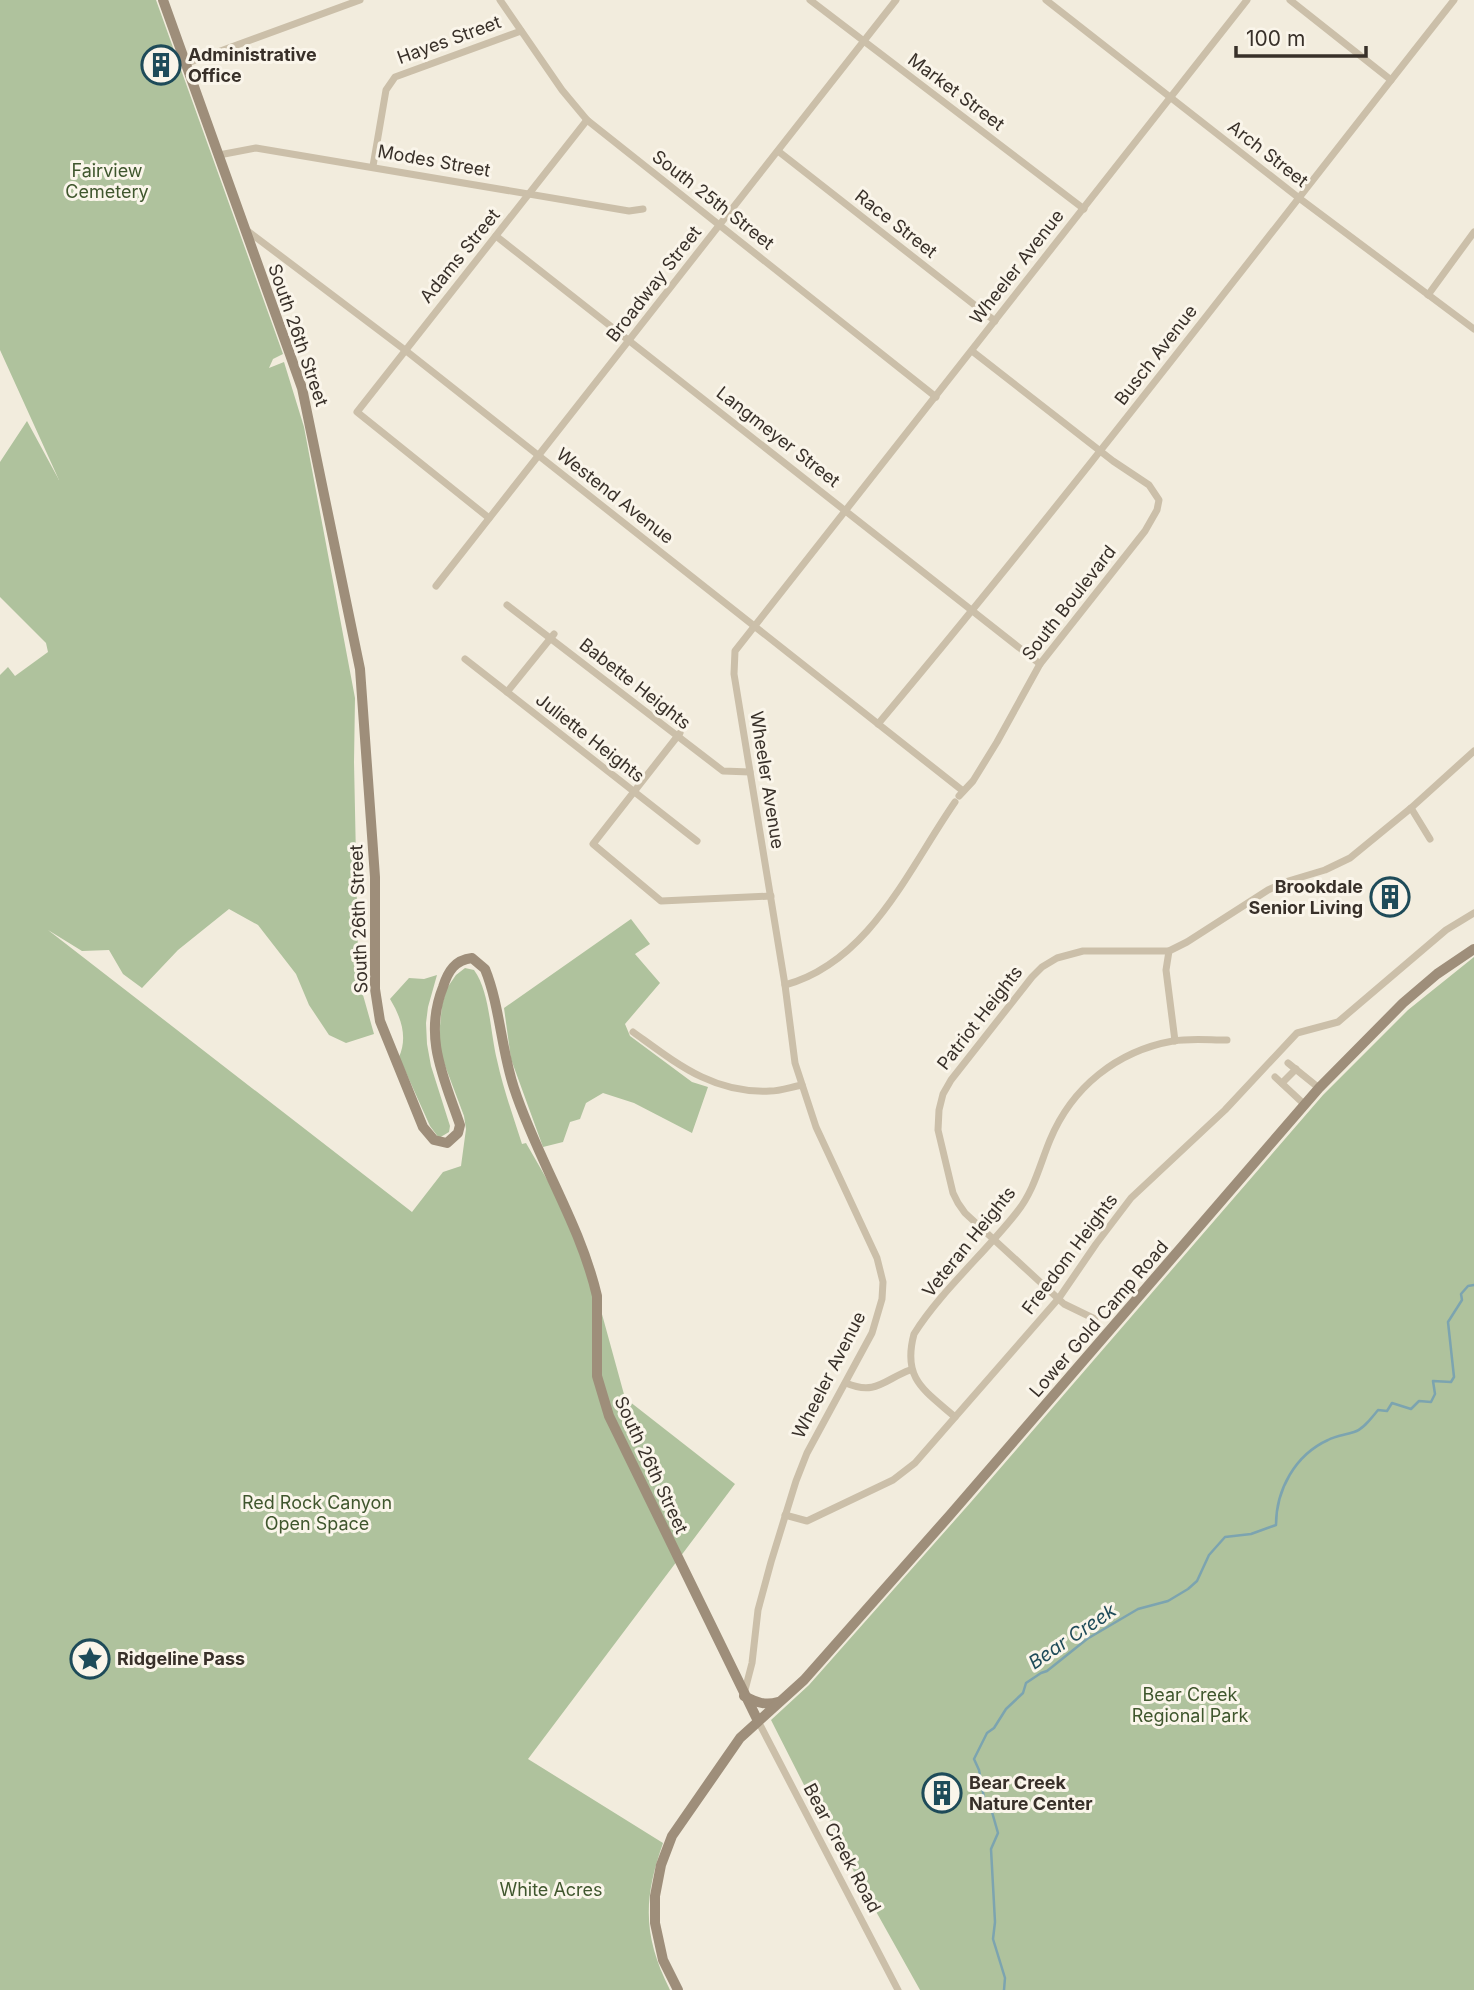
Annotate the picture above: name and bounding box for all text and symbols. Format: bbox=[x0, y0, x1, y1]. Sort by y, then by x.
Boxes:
street label: Hayes Street bbox=[394, 11, 504, 68]
scale bar bbox=[1236, 14, 1366, 58]
text: 100 m bbox=[1246, 26, 1305, 51]
building icon: Administrative Office bbox=[140, 44, 182, 86]
place label: Administrative Office bbox=[188, 44, 317, 86]
street label: Market Street bbox=[904, 49, 1009, 135]
street label: Arch Street bbox=[1224, 116, 1313, 191]
street label: Modes Street bbox=[376, 140, 492, 181]
street label: South 25th Street bbox=[648, 145, 779, 254]
park label: Fairview Cemetery bbox=[65, 160, 149, 202]
street label: Race Street bbox=[851, 185, 942, 262]
street label: Adams Street bbox=[415, 204, 504, 307]
street label: Wheeler Avenue bbox=[965, 205, 1068, 328]
street label: Broadway Street bbox=[602, 222, 705, 346]
street label: South 26th Street bbox=[264, 261, 333, 409]
street label: Busch Avenue bbox=[1110, 300, 1201, 409]
street label: Langmeyer Street bbox=[712, 382, 844, 491]
street label: Westend Avenue bbox=[553, 443, 678, 548]
street label: South Boulevard bbox=[1017, 541, 1120, 664]
street label: Babette Heights bbox=[576, 634, 695, 734]
street label: Juliette Heights bbox=[532, 689, 649, 787]
street label: Wheeler Avenue bbox=[746, 709, 789, 850]
street label: South 26th Street bbox=[345, 844, 372, 994]
place label: Brookdale Senior Living bbox=[1248, 876, 1363, 918]
building icon: Brookdale Senior Living bbox=[1369, 876, 1411, 918]
street label: Patriot Heights bbox=[933, 962, 1027, 1074]
street label: Veteran Heights bbox=[918, 1182, 1020, 1301]
street label: Freedom Heights bbox=[1017, 1189, 1122, 1318]
street label: Lower Gold Camp Road bbox=[1025, 1236, 1172, 1401]
street label: Wheeler Avenue bbox=[788, 1308, 870, 1442]
street label: South 26th Street bbox=[610, 1393, 693, 1537]
park label: Red Rock Canyon Open Space bbox=[242, 1492, 392, 1534]
water label: Bear Creek bbox=[1024, 1598, 1121, 1674]
place icon: Ridgeline Pass bbox=[69, 1638, 111, 1680]
place label: Ridgeline Pass bbox=[117, 1648, 245, 1669]
park label: Bear Creek Regional Park bbox=[1132, 1684, 1248, 1726]
building icon: Bear Creek Nature Center bbox=[921, 1772, 963, 1814]
place label: Bear Creek Nature Center bbox=[969, 1772, 1093, 1814]
street label: Bear Creek Road bbox=[800, 1780, 885, 1916]
park label: White Acres bbox=[499, 1879, 603, 1900]

